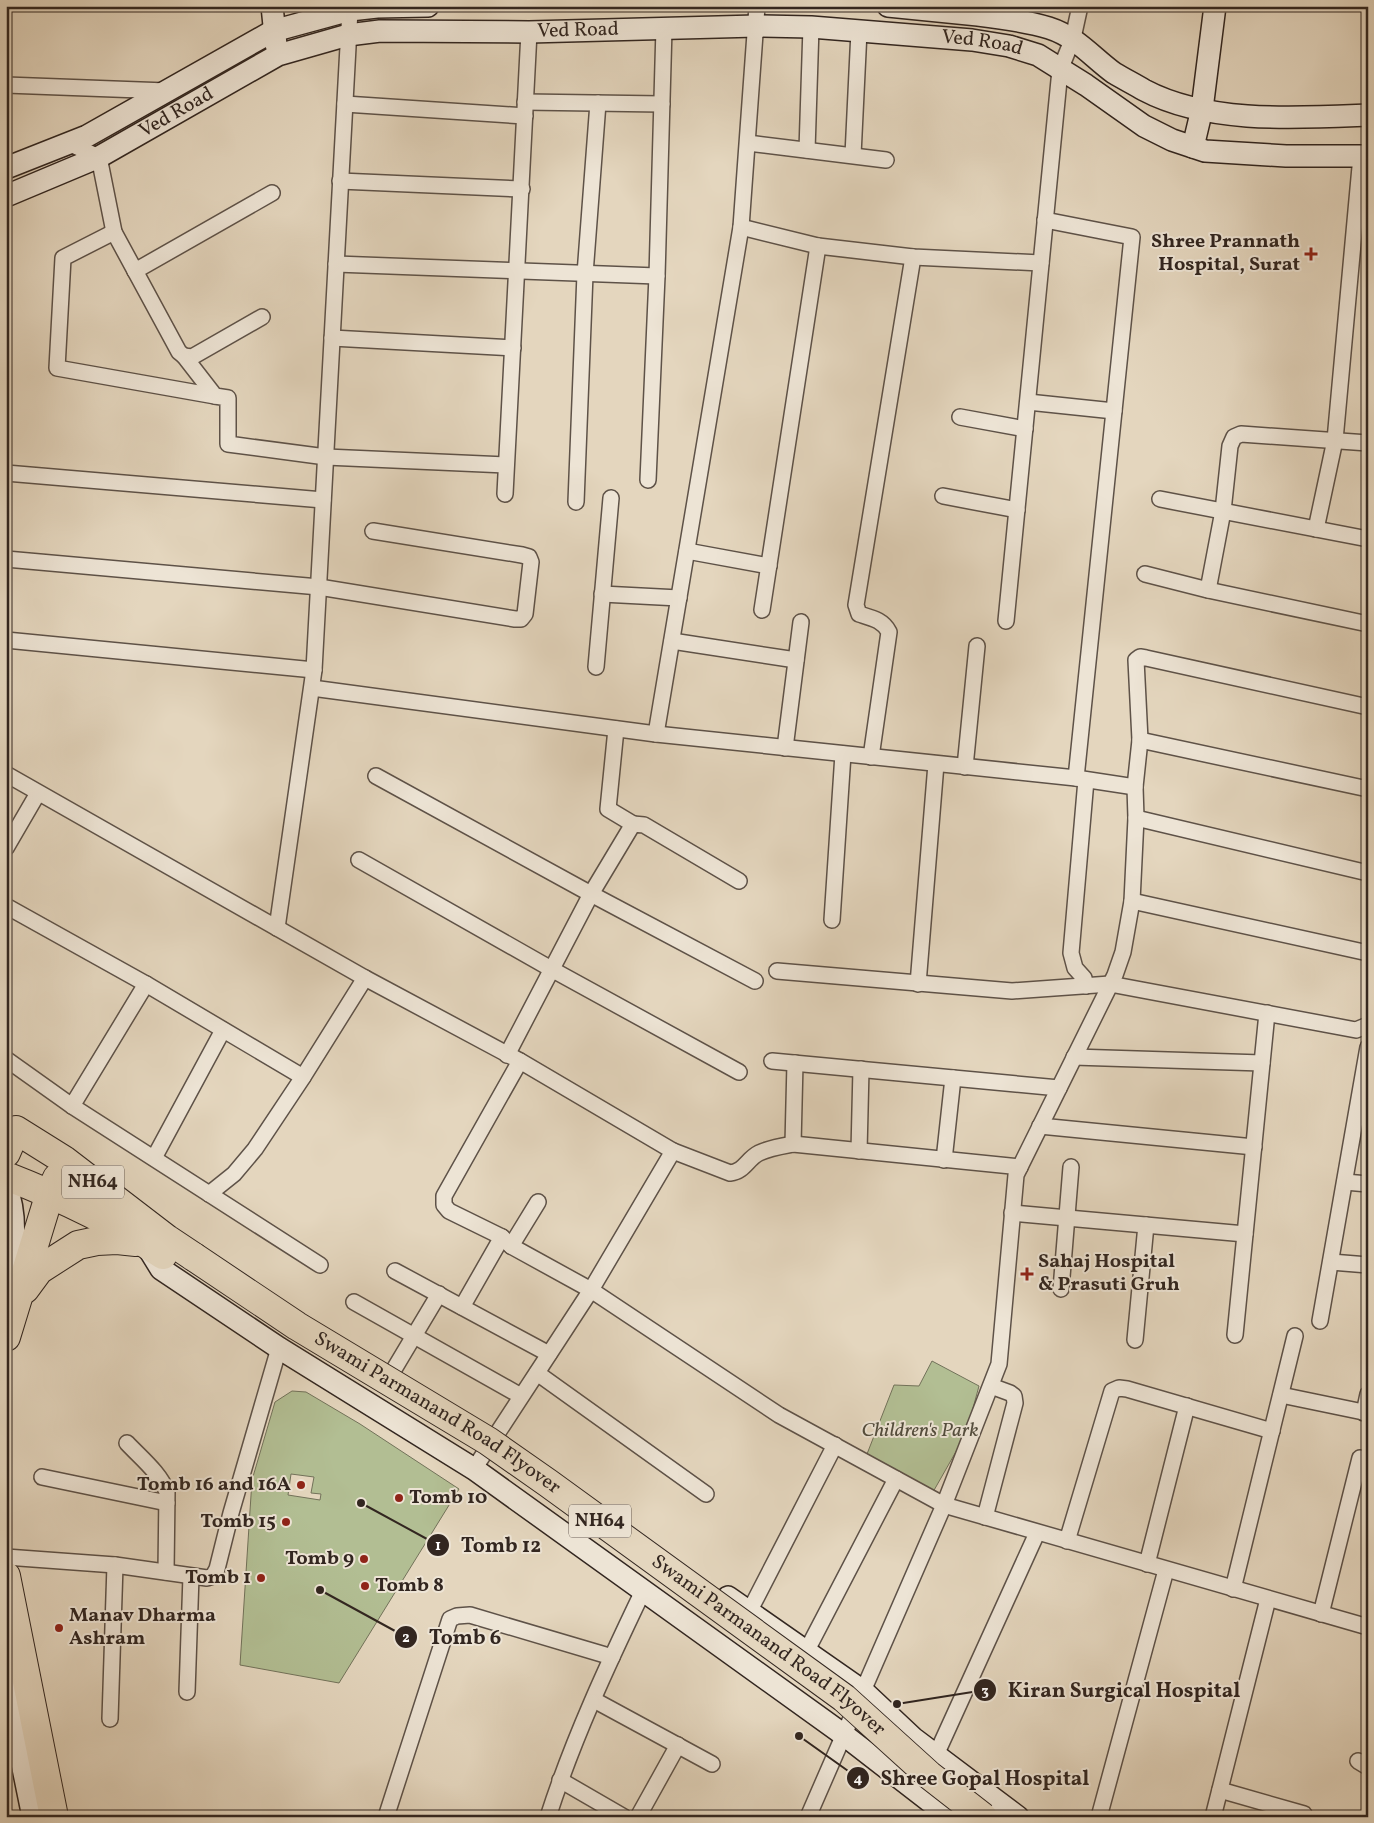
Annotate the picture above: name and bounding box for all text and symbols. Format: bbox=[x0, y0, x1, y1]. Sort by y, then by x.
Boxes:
street label: Ved Road bbox=[537, 16, 619, 46]
street label: Ved Road bbox=[941, 24, 1026, 63]
street label: Ved Road bbox=[134, 80, 219, 145]
place label: Shree Prannath Hospital, Surat bbox=[1151, 228, 1300, 279]
marker: Shree Prannath Hospital, Surat bbox=[1304, 247, 1318, 261]
road number: NH64 bbox=[62, 1166, 124, 1198]
place label: Sahaj Hospital & Prasuti Gruh bbox=[1038, 1248, 1180, 1299]
marker: Sahaj Hospital & Prasuti Gruh bbox=[1020, 1267, 1034, 1281]
street label: Swami Parmanand Road Flyover bbox=[308, 1325, 566, 1502]
park label: Children's Park bbox=[861, 1417, 979, 1445]
place label: Tomb 16 and 16A bbox=[137, 1471, 291, 1499]
marker: Tomb 16 and 16A bbox=[295, 1479, 307, 1491]
place label: Tomb 10 bbox=[409, 1484, 487, 1512]
marker: Tomb 10 bbox=[393, 1492, 405, 1504]
road number: NH64 bbox=[569, 1504, 631, 1538]
place label: Tomb 15 bbox=[200, 1508, 276, 1536]
marker: Tomb 15 bbox=[280, 1516, 292, 1528]
callout: Tomb 12 bbox=[426, 1527, 551, 1563]
text: Tomb 12 bbox=[461, 1532, 541, 1561]
text: 1 bbox=[435, 1536, 441, 1557]
place label: Tomb 9 bbox=[285, 1545, 354, 1573]
street label: Swami Parmanand Road Flyover bbox=[645, 1548, 891, 1743]
marker: Tomb 9 bbox=[358, 1553, 370, 1565]
place label: Tomb 1 bbox=[185, 1564, 251, 1592]
marker: Tomb 1 bbox=[255, 1572, 267, 1584]
place label: Tomb 8 bbox=[375, 1572, 444, 1600]
marker: Tomb 8 bbox=[359, 1580, 371, 1592]
place label: Manav Dharma Ashram bbox=[69, 1602, 216, 1653]
callout: Tomb 6 bbox=[393, 1619, 511, 1655]
marker: Manav Dharma Ashram bbox=[53, 1622, 65, 1634]
text: Tomb 6 bbox=[429, 1624, 501, 1653]
text: 2 bbox=[402, 1628, 410, 1649]
callout: Kiran Surgical Hospital bbox=[972, 1672, 1250, 1708]
text: Kiran Surgical Hospital bbox=[1008, 1677, 1240, 1706]
text: 3 bbox=[981, 1681, 989, 1702]
callout: Shree Gopal Hospital bbox=[845, 1760, 1099, 1796]
text: Shree Gopal Hospital bbox=[881, 1765, 1089, 1794]
text: 4 bbox=[853, 1769, 863, 1790]

